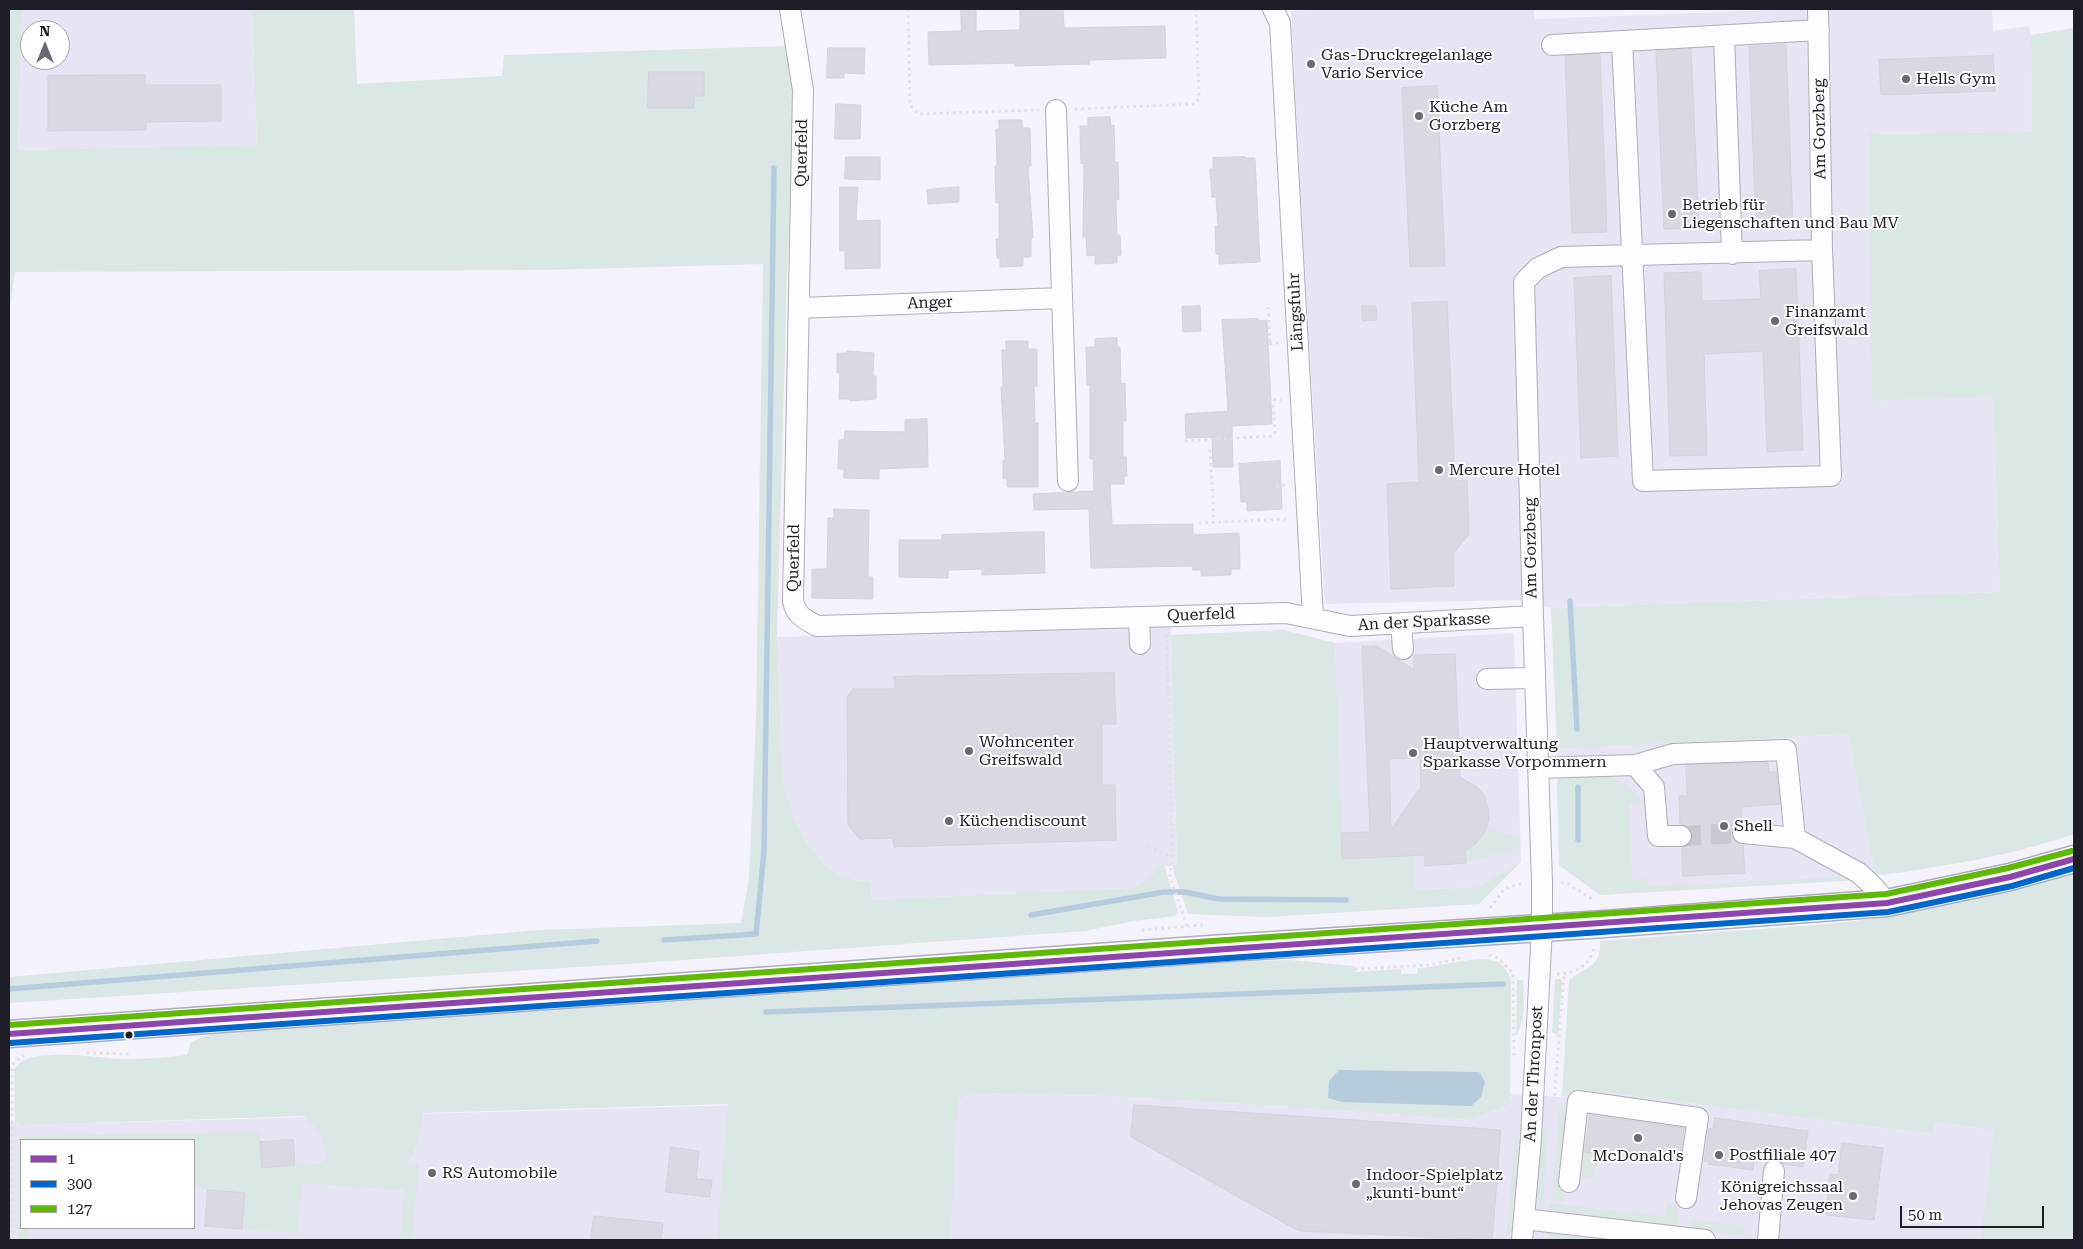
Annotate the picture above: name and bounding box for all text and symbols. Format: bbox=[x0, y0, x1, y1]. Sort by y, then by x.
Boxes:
north arrow bbox=[20, 20, 70, 70]
text: N bbox=[40, 23, 50, 39]
place label: Gas-Druckregelanlage Vario Service bbox=[1321, 45, 1492, 83]
marker: Gas-Druckregelanlage Vario Service bbox=[1305, 58, 1317, 70]
place label: Hells Gym bbox=[1916, 69, 1996, 89]
marker: Hells Gym bbox=[1900, 73, 1912, 85]
street label: Am Gorzberg bbox=[1810, 78, 1830, 180]
place label: Küche Am Gorzberg bbox=[1429, 97, 1508, 135]
marker: Küche Am Gorzberg bbox=[1413, 110, 1425, 122]
street label: Querfeld bbox=[792, 119, 812, 187]
place label: Betrieb für Liegenschaften und Bau MV bbox=[1682, 195, 1899, 233]
marker: Betrieb für Liegenschaften und Bau MV bbox=[1666, 208, 1678, 220]
street label: Längsfuhr bbox=[1284, 272, 1308, 352]
street label: Anger bbox=[907, 293, 953, 313]
place label: Finanzamt Greifswald bbox=[1785, 302, 1868, 340]
marker: Finanzamt Greifswald bbox=[1769, 315, 1781, 327]
place label: Mercure Hotel bbox=[1449, 460, 1560, 480]
marker: Mercure Hotel bbox=[1433, 464, 1445, 476]
street label: Am Gorzberg bbox=[1521, 497, 1541, 599]
street label: Querfeld bbox=[784, 524, 804, 592]
street label: Querfeld bbox=[1167, 604, 1235, 626]
street label: An der Sparkasse bbox=[1357, 609, 1491, 635]
place label: Wohncenter Greifswald bbox=[979, 732, 1074, 770]
place label: Hauptverwaltung Sparkasse Vorpommern bbox=[1423, 734, 1607, 772]
marker: Wohncenter Greifswald bbox=[963, 745, 975, 757]
marker: Hauptverwaltung Sparkasse Vorpommern bbox=[1407, 747, 1419, 759]
place label: Küchendiscount bbox=[959, 811, 1087, 831]
marker: Küchendiscount bbox=[943, 815, 955, 827]
place label: Shell bbox=[1734, 816, 1773, 836]
marker: Shell bbox=[1718, 820, 1730, 832]
street label: An der Thronpost bbox=[1521, 1005, 1547, 1143]
unlabelled marker bbox=[124, 1030, 134, 1040]
marker: McDonald's bbox=[1632, 1132, 1644, 1144]
legend bbox=[20, 1139, 195, 1229]
place label: Postfiliale 407 bbox=[1729, 1145, 1837, 1165]
place label: McDonald's bbox=[1592, 1146, 1684, 1166]
marker: Postfiliale 407 bbox=[1713, 1149, 1725, 1161]
text: 1 bbox=[67, 1150, 75, 1168]
place label: RS Automobile bbox=[442, 1163, 557, 1183]
place label: Indoor-Spielplatz „kunti-bunt“ bbox=[1366, 1165, 1503, 1203]
marker: RS Automobile bbox=[426, 1167, 438, 1179]
text: 300 bbox=[67, 1175, 92, 1193]
place label: Königreichssaal Jehovas Zeugen bbox=[1720, 1177, 1843, 1215]
marker: Indoor-Spielplatz „kunti-bunt“ bbox=[1350, 1178, 1362, 1190]
marker: Königreichssaal Jehovas Zeugen bbox=[1847, 1190, 1859, 1202]
scale bar bbox=[1903, 1196, 2047, 1228]
text: 127 bbox=[67, 1200, 92, 1218]
text: 50 m bbox=[1908, 1206, 1942, 1224]

